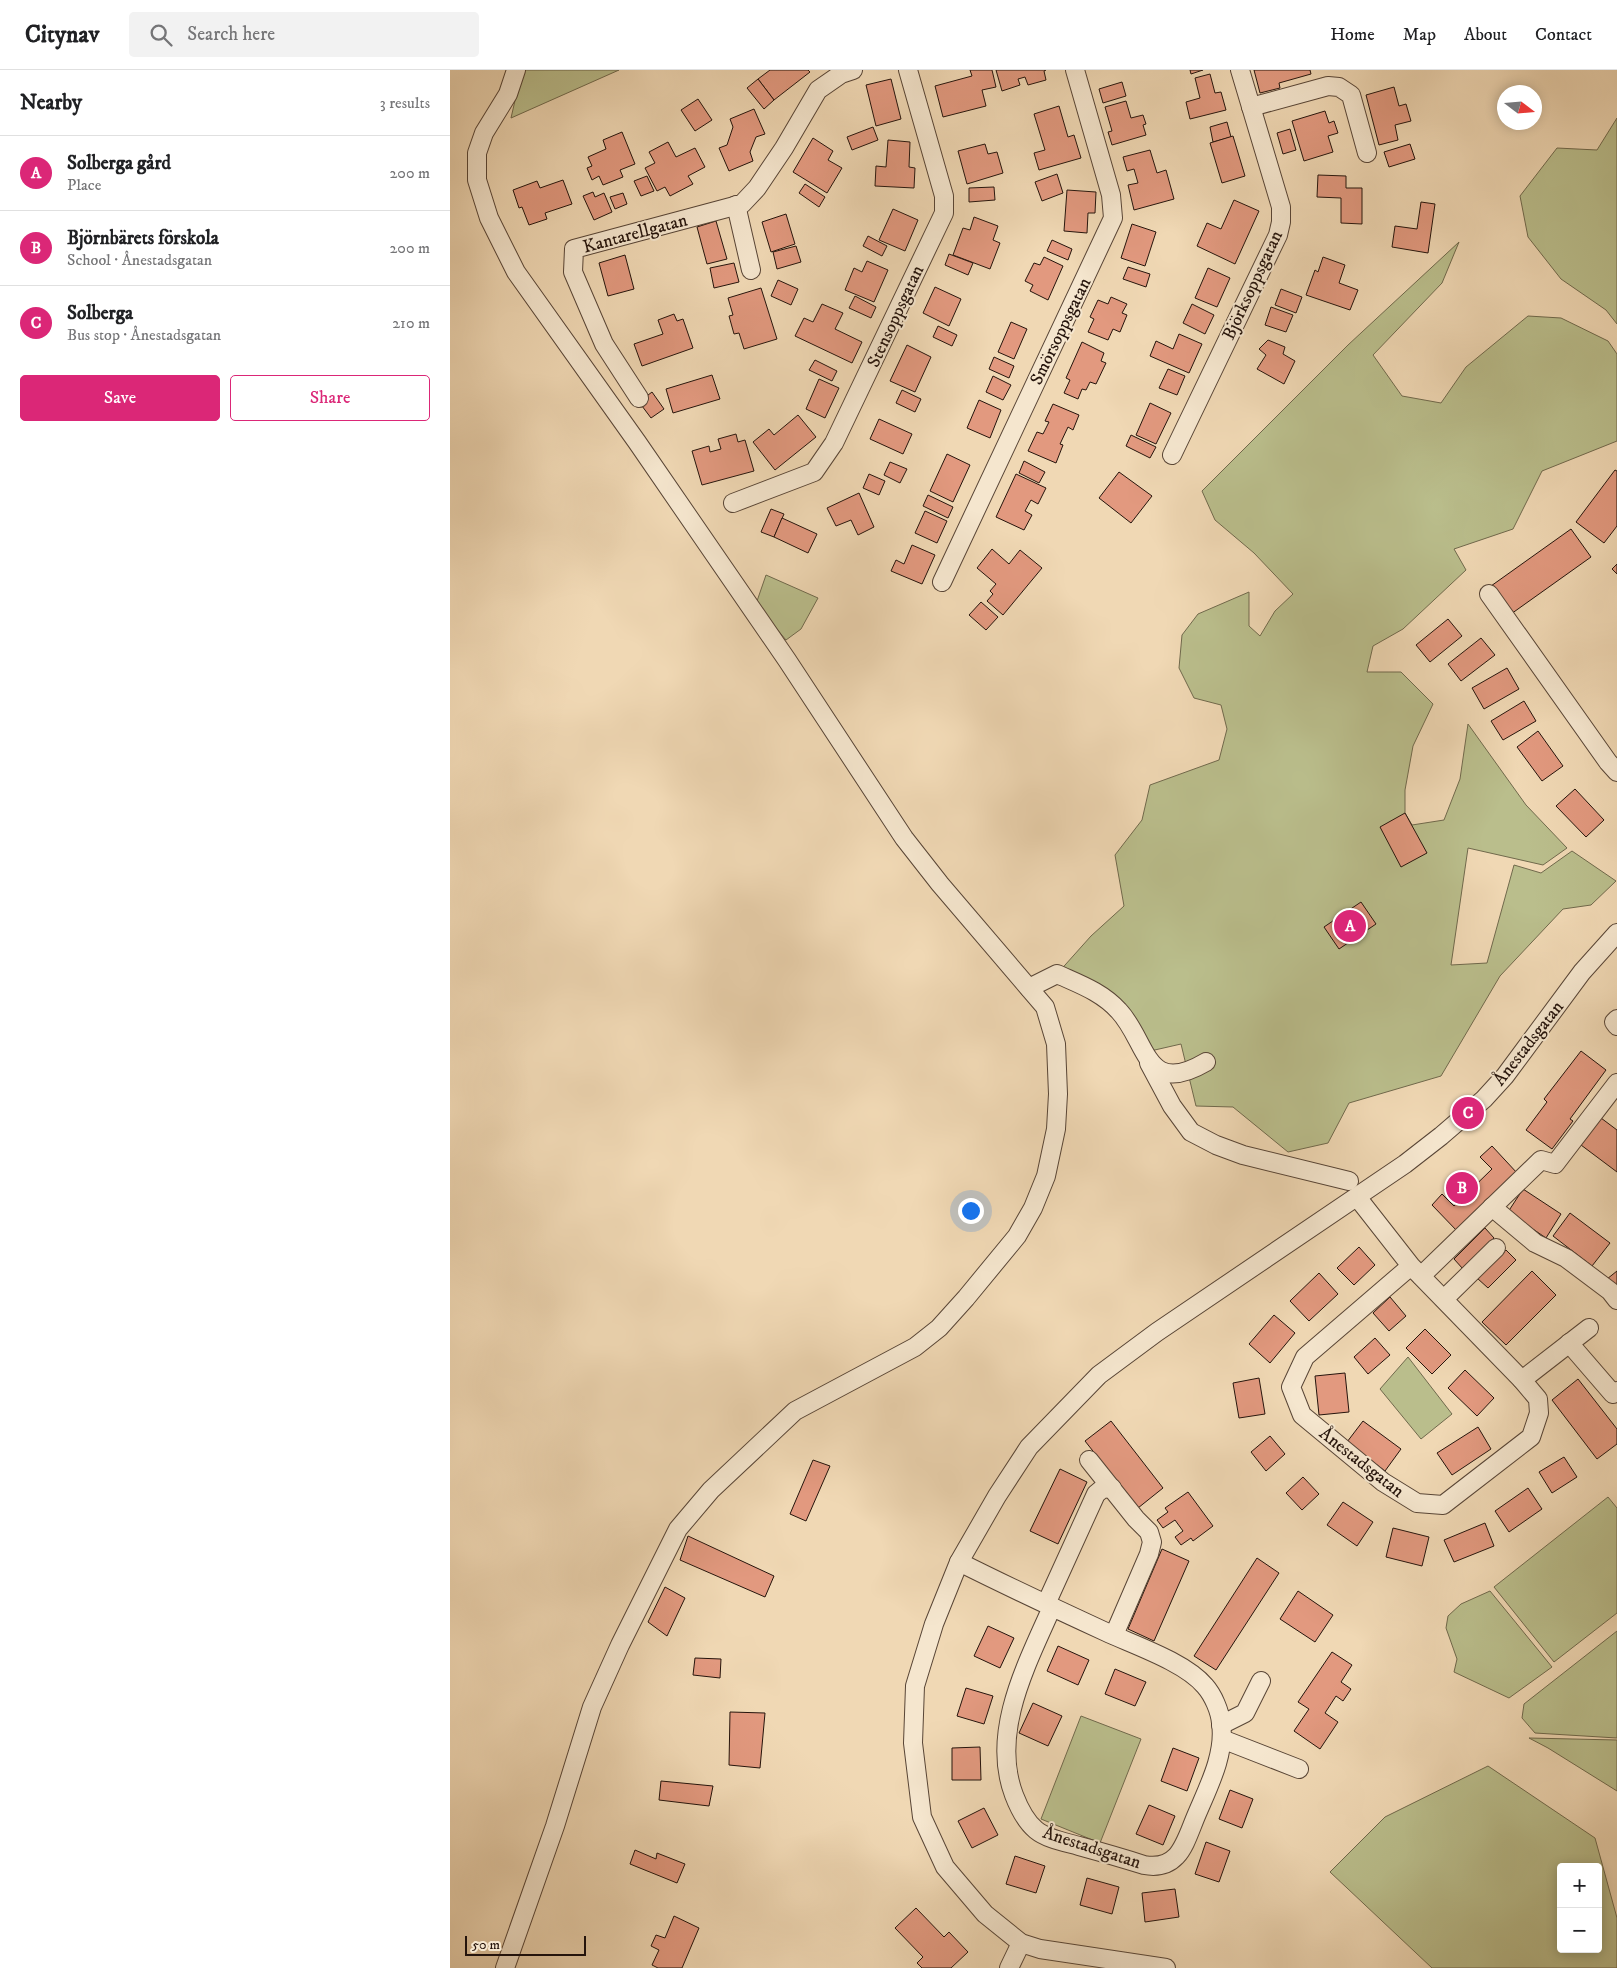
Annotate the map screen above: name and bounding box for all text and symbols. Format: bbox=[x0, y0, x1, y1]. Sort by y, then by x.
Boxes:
search box bbox=[129, 12, 479, 57]
text: Citynav bbox=[25, 20, 99, 50]
icon: search bbox=[147, 21, 175, 49]
text: Search here bbox=[187, 23, 275, 46]
text: Home bbox=[1330, 24, 1375, 46]
text: Map bbox=[1403, 24, 1436, 46]
text: About bbox=[1464, 24, 1507, 46]
text: Contact bbox=[1535, 24, 1592, 46]
north arrow bbox=[1497, 85, 1542, 130]
text: Nearby bbox=[20, 90, 82, 116]
text: 3 results bbox=[380, 93, 430, 113]
text: Solberga gård bbox=[67, 152, 171, 175]
text: A bbox=[31, 163, 41, 183]
text: 200 m bbox=[389, 163, 430, 183]
text: Place bbox=[67, 175, 101, 195]
street label: Kantarellgatan bbox=[581, 209, 690, 258]
text: Björnbärets förskola bbox=[67, 227, 219, 250]
street label: Björksoppsgatan bbox=[1218, 227, 1288, 344]
text: B bbox=[31, 238, 41, 258]
text: 200 m bbox=[389, 238, 430, 258]
text: School · Ånestadsgatan bbox=[67, 250, 212, 270]
street label: Stensoppsgatan bbox=[863, 261, 929, 371]
street label: Smörsoppsgatan bbox=[1026, 274, 1097, 389]
text: Solberga bbox=[67, 302, 133, 325]
text: C bbox=[31, 313, 41, 333]
text: 210 m bbox=[392, 313, 430, 333]
text: Bus stop · Ånestadsgatan bbox=[67, 325, 221, 345]
button: Save bbox=[20, 375, 220, 421]
button: Share bbox=[230, 375, 430, 421]
pin: A bbox=[1334, 907, 1366, 945]
street label: Ånestadsgatan bbox=[1488, 996, 1569, 1091]
pin: C bbox=[1452, 1094, 1484, 1132]
pin: B bbox=[1446, 1169, 1478, 1207]
your location bbox=[958, 1198, 984, 1224]
street label: Ånestadsgatan bbox=[1314, 1422, 1409, 1503]
street label: Ånestadsgatan bbox=[1040, 1821, 1144, 1874]
map controls bbox=[1557, 1863, 1602, 1953]
button: + bbox=[1557, 1863, 1602, 1908]
button: − bbox=[1557, 1908, 1602, 1953]
scale bar bbox=[465, 1933, 586, 1956]
text: 50 m bbox=[472, 1936, 500, 1954]

